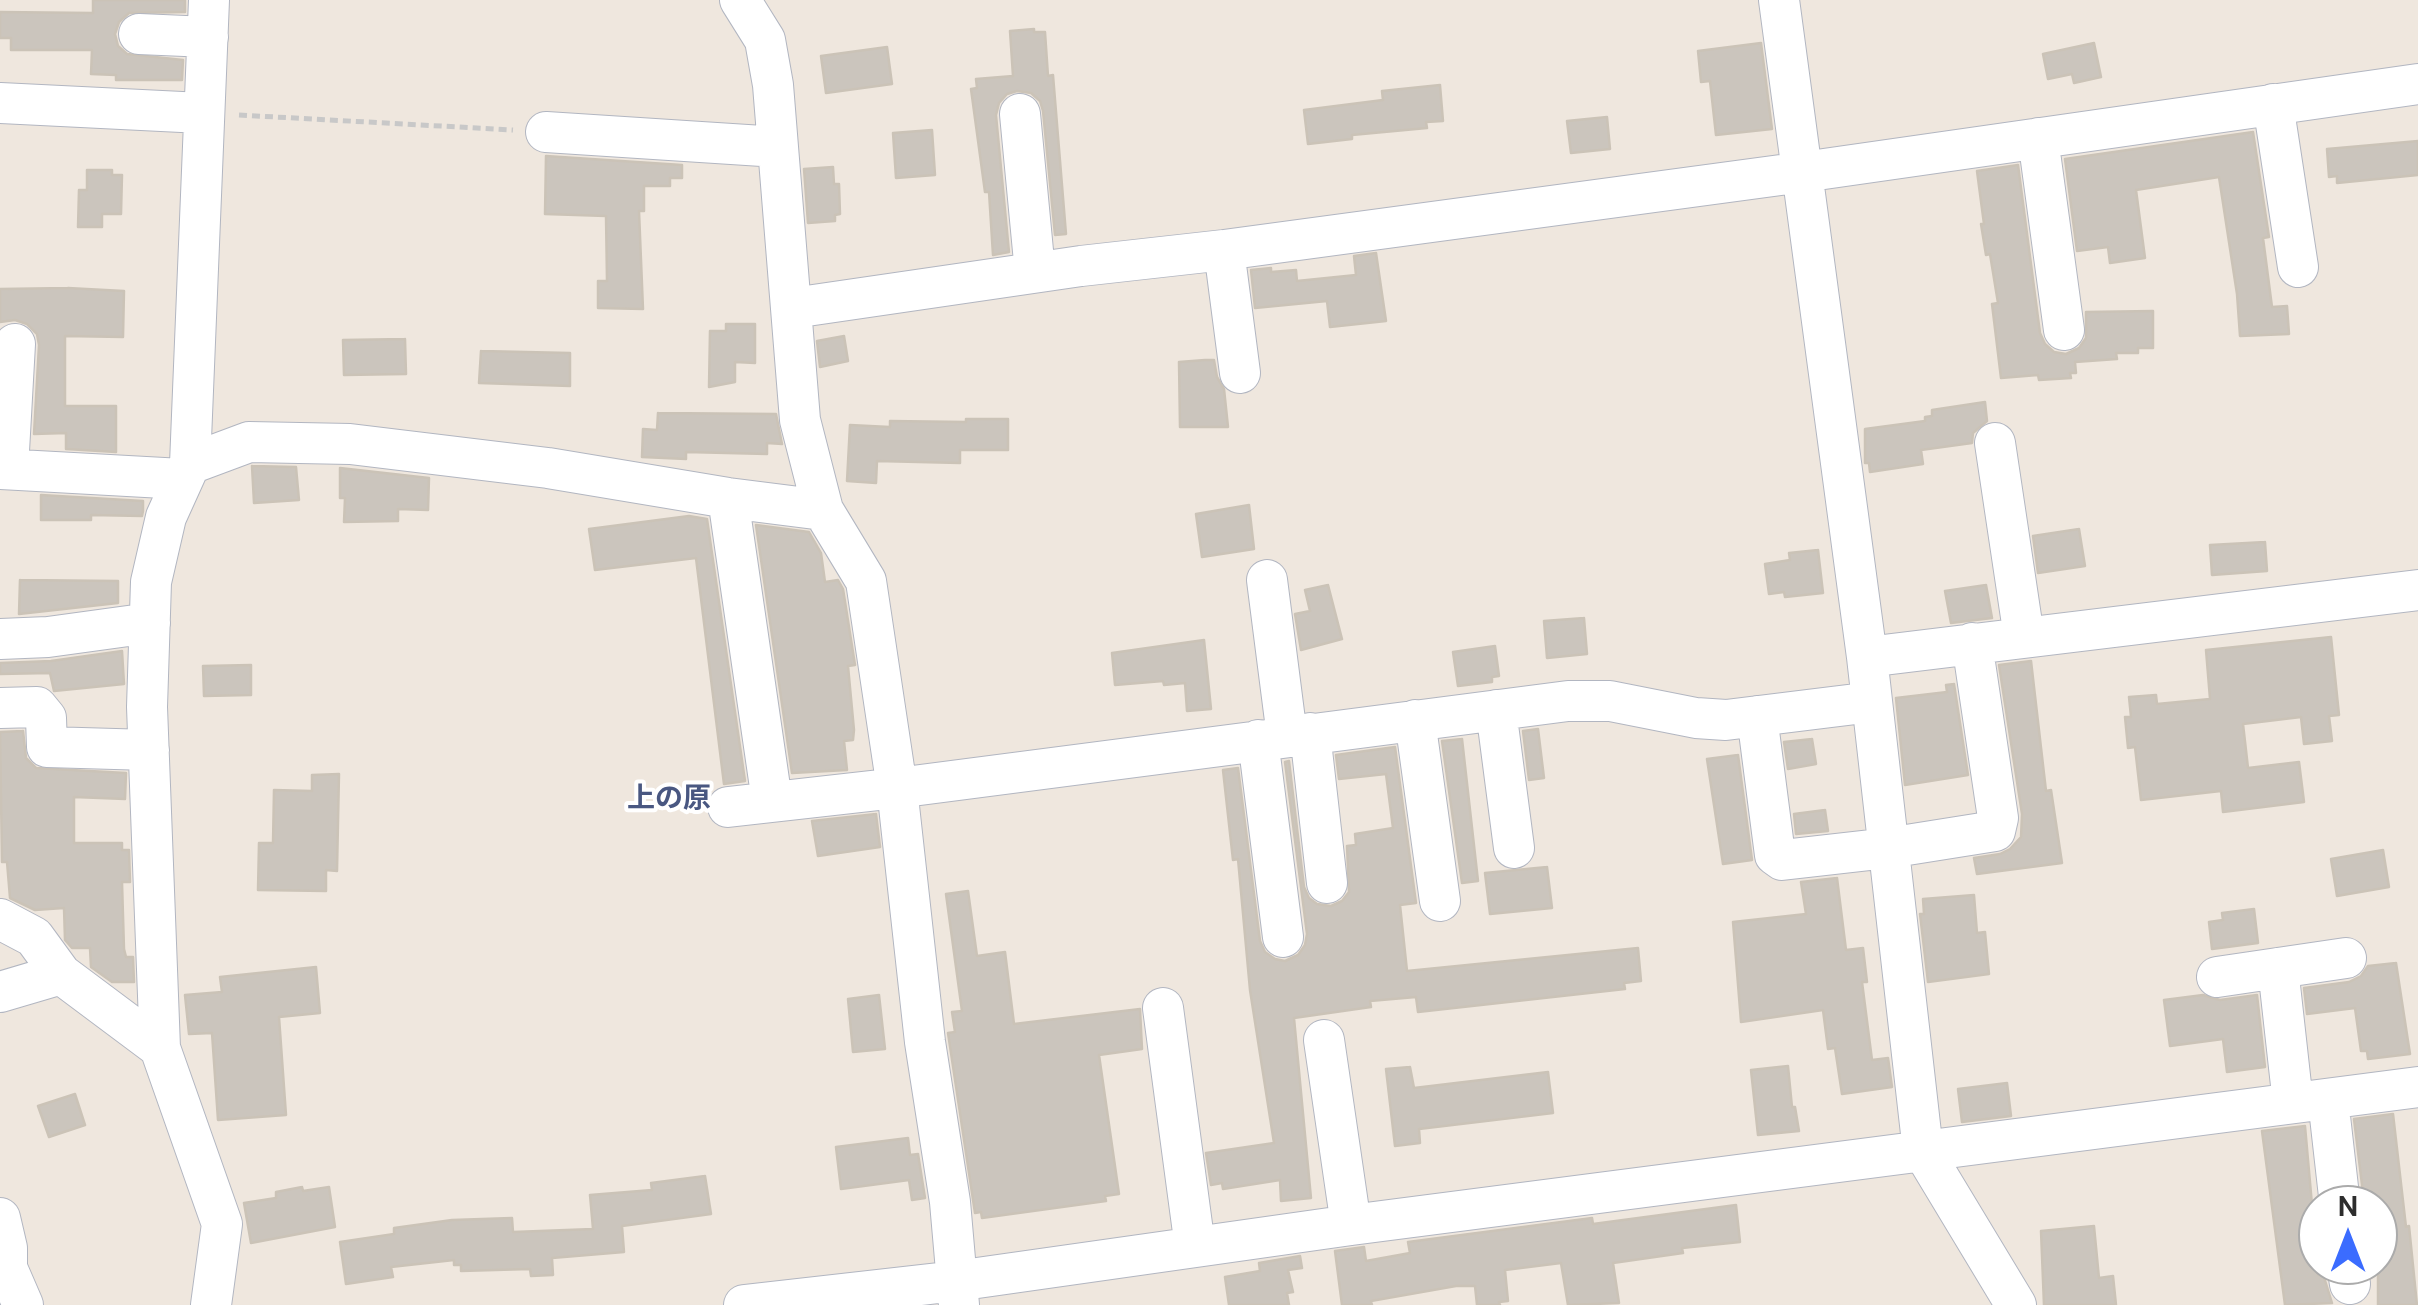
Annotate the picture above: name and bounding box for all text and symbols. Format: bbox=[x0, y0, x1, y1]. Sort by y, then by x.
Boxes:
district label: 上の原 bbox=[627, 783, 711, 817]
north arrow bbox=[2298, 1185, 2398, 1285]
text: N bbox=[2338, 1188, 2358, 1225]

